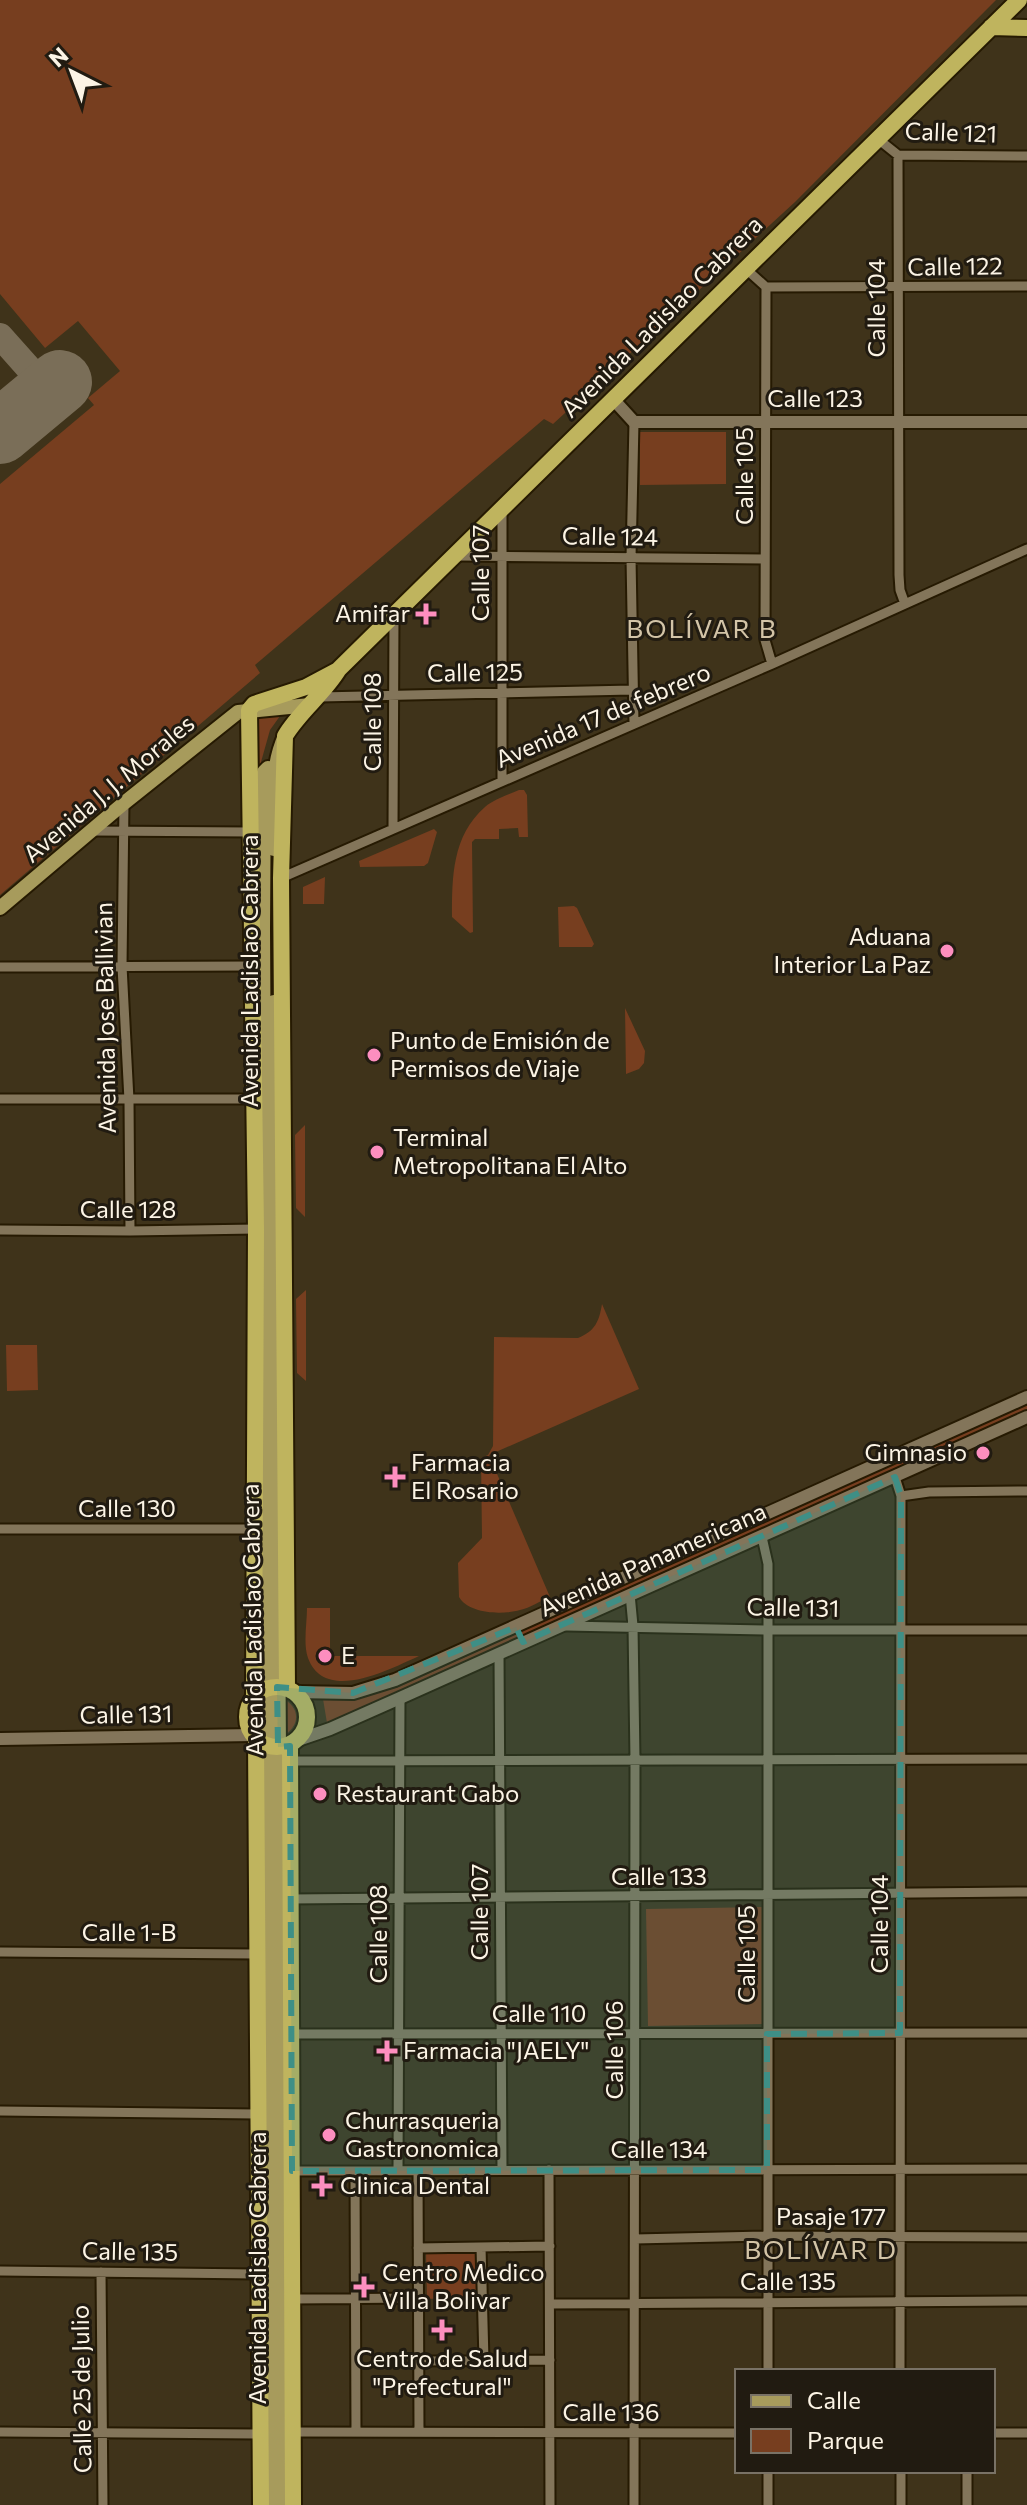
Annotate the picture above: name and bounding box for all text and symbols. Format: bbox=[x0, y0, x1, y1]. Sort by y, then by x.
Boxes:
north arrow bbox=[32, 32, 112, 112]
text: N bbox=[43, 41, 73, 72]
street label: Calle 121 bbox=[904, 115, 998, 148]
street label: Avenida Ladislao Cabrera bbox=[554, 209, 768, 423]
street label: Calle 122 bbox=[907, 250, 1003, 281]
street label: Calle 104 bbox=[861, 259, 890, 357]
street label: Calle 123 bbox=[767, 383, 863, 412]
street label: Calle 105 bbox=[729, 427, 758, 525]
street label: Calle 124 bbox=[562, 520, 658, 551]
street label: Calle 107 bbox=[465, 525, 494, 621]
place label: Amifar bbox=[335, 598, 410, 627]
marker: Amifar bbox=[417, 605, 435, 623]
district label: BOLÍVAR B bbox=[626, 612, 778, 643]
street label: Calle 125 bbox=[427, 656, 523, 687]
street label: Avenida 17 de febrero bbox=[490, 656, 714, 773]
street label: Calle 108 bbox=[357, 673, 386, 771]
street label: Avenida J. J. Morales bbox=[17, 708, 199, 868]
street label: Avenida Ladislao Cabrera bbox=[234, 835, 263, 1107]
street label: Avenida Jose Ballivian bbox=[88, 902, 121, 1134]
place label: Aduana Interior La Paz bbox=[774, 921, 931, 978]
marker: Aduana Interior La Paz bbox=[938, 942, 956, 960]
place label: Punto de Emisión de Permisos de Viaje bbox=[390, 1025, 610, 1082]
marker: Punto de Emisión de Permisos de Viaje bbox=[365, 1046, 383, 1064]
place label: Terminal Metropolitana El Alto bbox=[393, 1122, 627, 1179]
marker: Terminal Metropolitana El Alto bbox=[368, 1143, 386, 1161]
street label: Calle 128 bbox=[80, 1194, 176, 1223]
place label: Gimnasio bbox=[865, 1437, 967, 1466]
marker: Gimnasio bbox=[974, 1444, 992, 1462]
place label: Farmacia El Rosario bbox=[411, 1447, 519, 1504]
marker: Farmacia El Rosario bbox=[386, 1468, 404, 1486]
street label: Avenida Ladislao Cabrera bbox=[235, 1483, 268, 1757]
street label: Calle 130 bbox=[78, 1493, 176, 1522]
street label: Avenida Panamericana bbox=[535, 1496, 770, 1622]
street label: Calle 131 bbox=[746, 1591, 840, 1622]
place label: E bbox=[341, 1640, 355, 1669]
marker: E bbox=[316, 1647, 334, 1665]
street label: Calle 131 bbox=[79, 1698, 173, 1729]
place label: Restaurant Gabo bbox=[336, 1778, 519, 1807]
marker: Restaurant Gabo bbox=[311, 1785, 329, 1803]
street label: Calle 133 bbox=[611, 1861, 707, 1890]
street label: Calle 107 bbox=[464, 1864, 493, 1960]
street label: Calle 104 bbox=[864, 1875, 893, 1973]
street label: Calle 108 bbox=[363, 1885, 392, 1983]
street label: Calle 105 bbox=[731, 1905, 760, 2003]
street label: Calle 1-B bbox=[82, 1917, 176, 1946]
street label: Calle 110 bbox=[492, 1998, 586, 2027]
street label: Calle 106 bbox=[599, 2001, 628, 2099]
place label: Farmacia "JAELY" bbox=[403, 2035, 589, 2064]
marker: Farmacia "JAELY" bbox=[378, 2042, 396, 2060]
place label: Churrasqueria Gastronomica bbox=[345, 2105, 499, 2162]
marker: Churrasqueria Gastronomica bbox=[320, 2126, 338, 2144]
street label: Avenida Ladislao Cabrera bbox=[242, 2132, 271, 2404]
street label: Calle 134 bbox=[611, 2134, 707, 2163]
place label: Clinica Dental bbox=[340, 2170, 490, 2199]
marker: Clinica Dental bbox=[311, 2175, 333, 2197]
street label: Pasaje 177 bbox=[776, 2201, 886, 2230]
district label: BOLÍVAR D bbox=[744, 2233, 898, 2264]
street label: Calle 135 bbox=[82, 2235, 178, 2266]
place label: Centro Medico Villa Bolivar bbox=[382, 2257, 545, 2314]
street label: Calle 135 bbox=[740, 2266, 836, 2295]
marker: Centro Medico Villa Bolivar bbox=[353, 2276, 375, 2298]
street label: Calle 25 de Julio bbox=[65, 2305, 96, 2473]
marker: Centro de Salud "Prefectural" bbox=[431, 2319, 453, 2341]
place label: Centro de Salud "Prefectural" bbox=[356, 2343, 528, 2400]
legend bbox=[735, 2369, 995, 2473]
text: Calle bbox=[807, 2385, 861, 2414]
street label: Calle 136 bbox=[563, 2397, 659, 2426]
text: Parque bbox=[807, 2425, 884, 2454]

